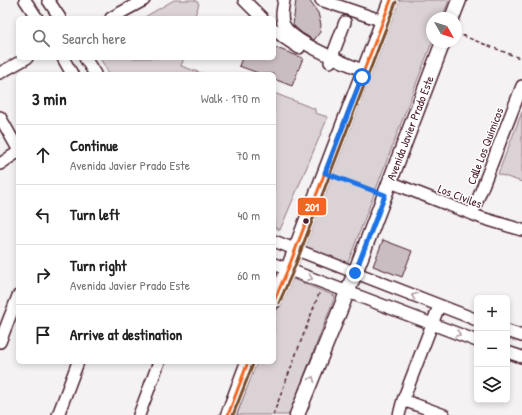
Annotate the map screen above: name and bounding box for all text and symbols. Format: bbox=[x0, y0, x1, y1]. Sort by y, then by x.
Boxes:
north arrow bbox=[426, 12, 462, 48]
search box bbox=[16, 16, 276, 60]
icon: search bbox=[30, 27, 52, 49]
text: Search here bbox=[62, 28, 126, 49]
route start bbox=[353, 68, 371, 86]
street label: Avenida Javier Prado Este bbox=[382, 73, 438, 183]
text: 3 min bbox=[32, 87, 67, 110]
text: Walk · 170 m bbox=[201, 89, 260, 107]
street label: Calle Los Quimicos bbox=[463, 105, 508, 187]
text: Continue bbox=[70, 135, 118, 156]
icon: ahead bbox=[32, 144, 54, 166]
text: 70 m bbox=[236, 146, 260, 164]
text: Avenida Javier Prado Este bbox=[70, 156, 190, 174]
street label: Los Civiles bbox=[435, 180, 485, 212]
line badge: 201 bbox=[297, 197, 327, 216]
text: 201 bbox=[305, 200, 319, 214]
icon: left bbox=[32, 204, 54, 226]
text: Turn left bbox=[70, 204, 120, 225]
text: 40 m bbox=[237, 206, 260, 224]
unlabelled marker bbox=[301, 216, 311, 226]
text: Turn right bbox=[70, 255, 126, 276]
icon: right bbox=[32, 264, 54, 286]
route end bbox=[346, 264, 364, 282]
text: 60 m bbox=[237, 266, 260, 284]
one-way arrow bbox=[307, 273, 314, 281]
text: Avenida Javier Prado Este bbox=[70, 276, 190, 294]
one-way arrow bbox=[411, 293, 418, 301]
map controls bbox=[474, 295, 510, 403]
button: + bbox=[474, 295, 510, 331]
icon: arrive bbox=[32, 324, 54, 346]
text: Arrive at destination bbox=[70, 324, 182, 345]
one-way arrow bbox=[455, 329, 462, 337]
button: − bbox=[474, 331, 510, 367]
button: layers bbox=[474, 367, 510, 403]
one-way arrow bbox=[307, 375, 315, 383]

